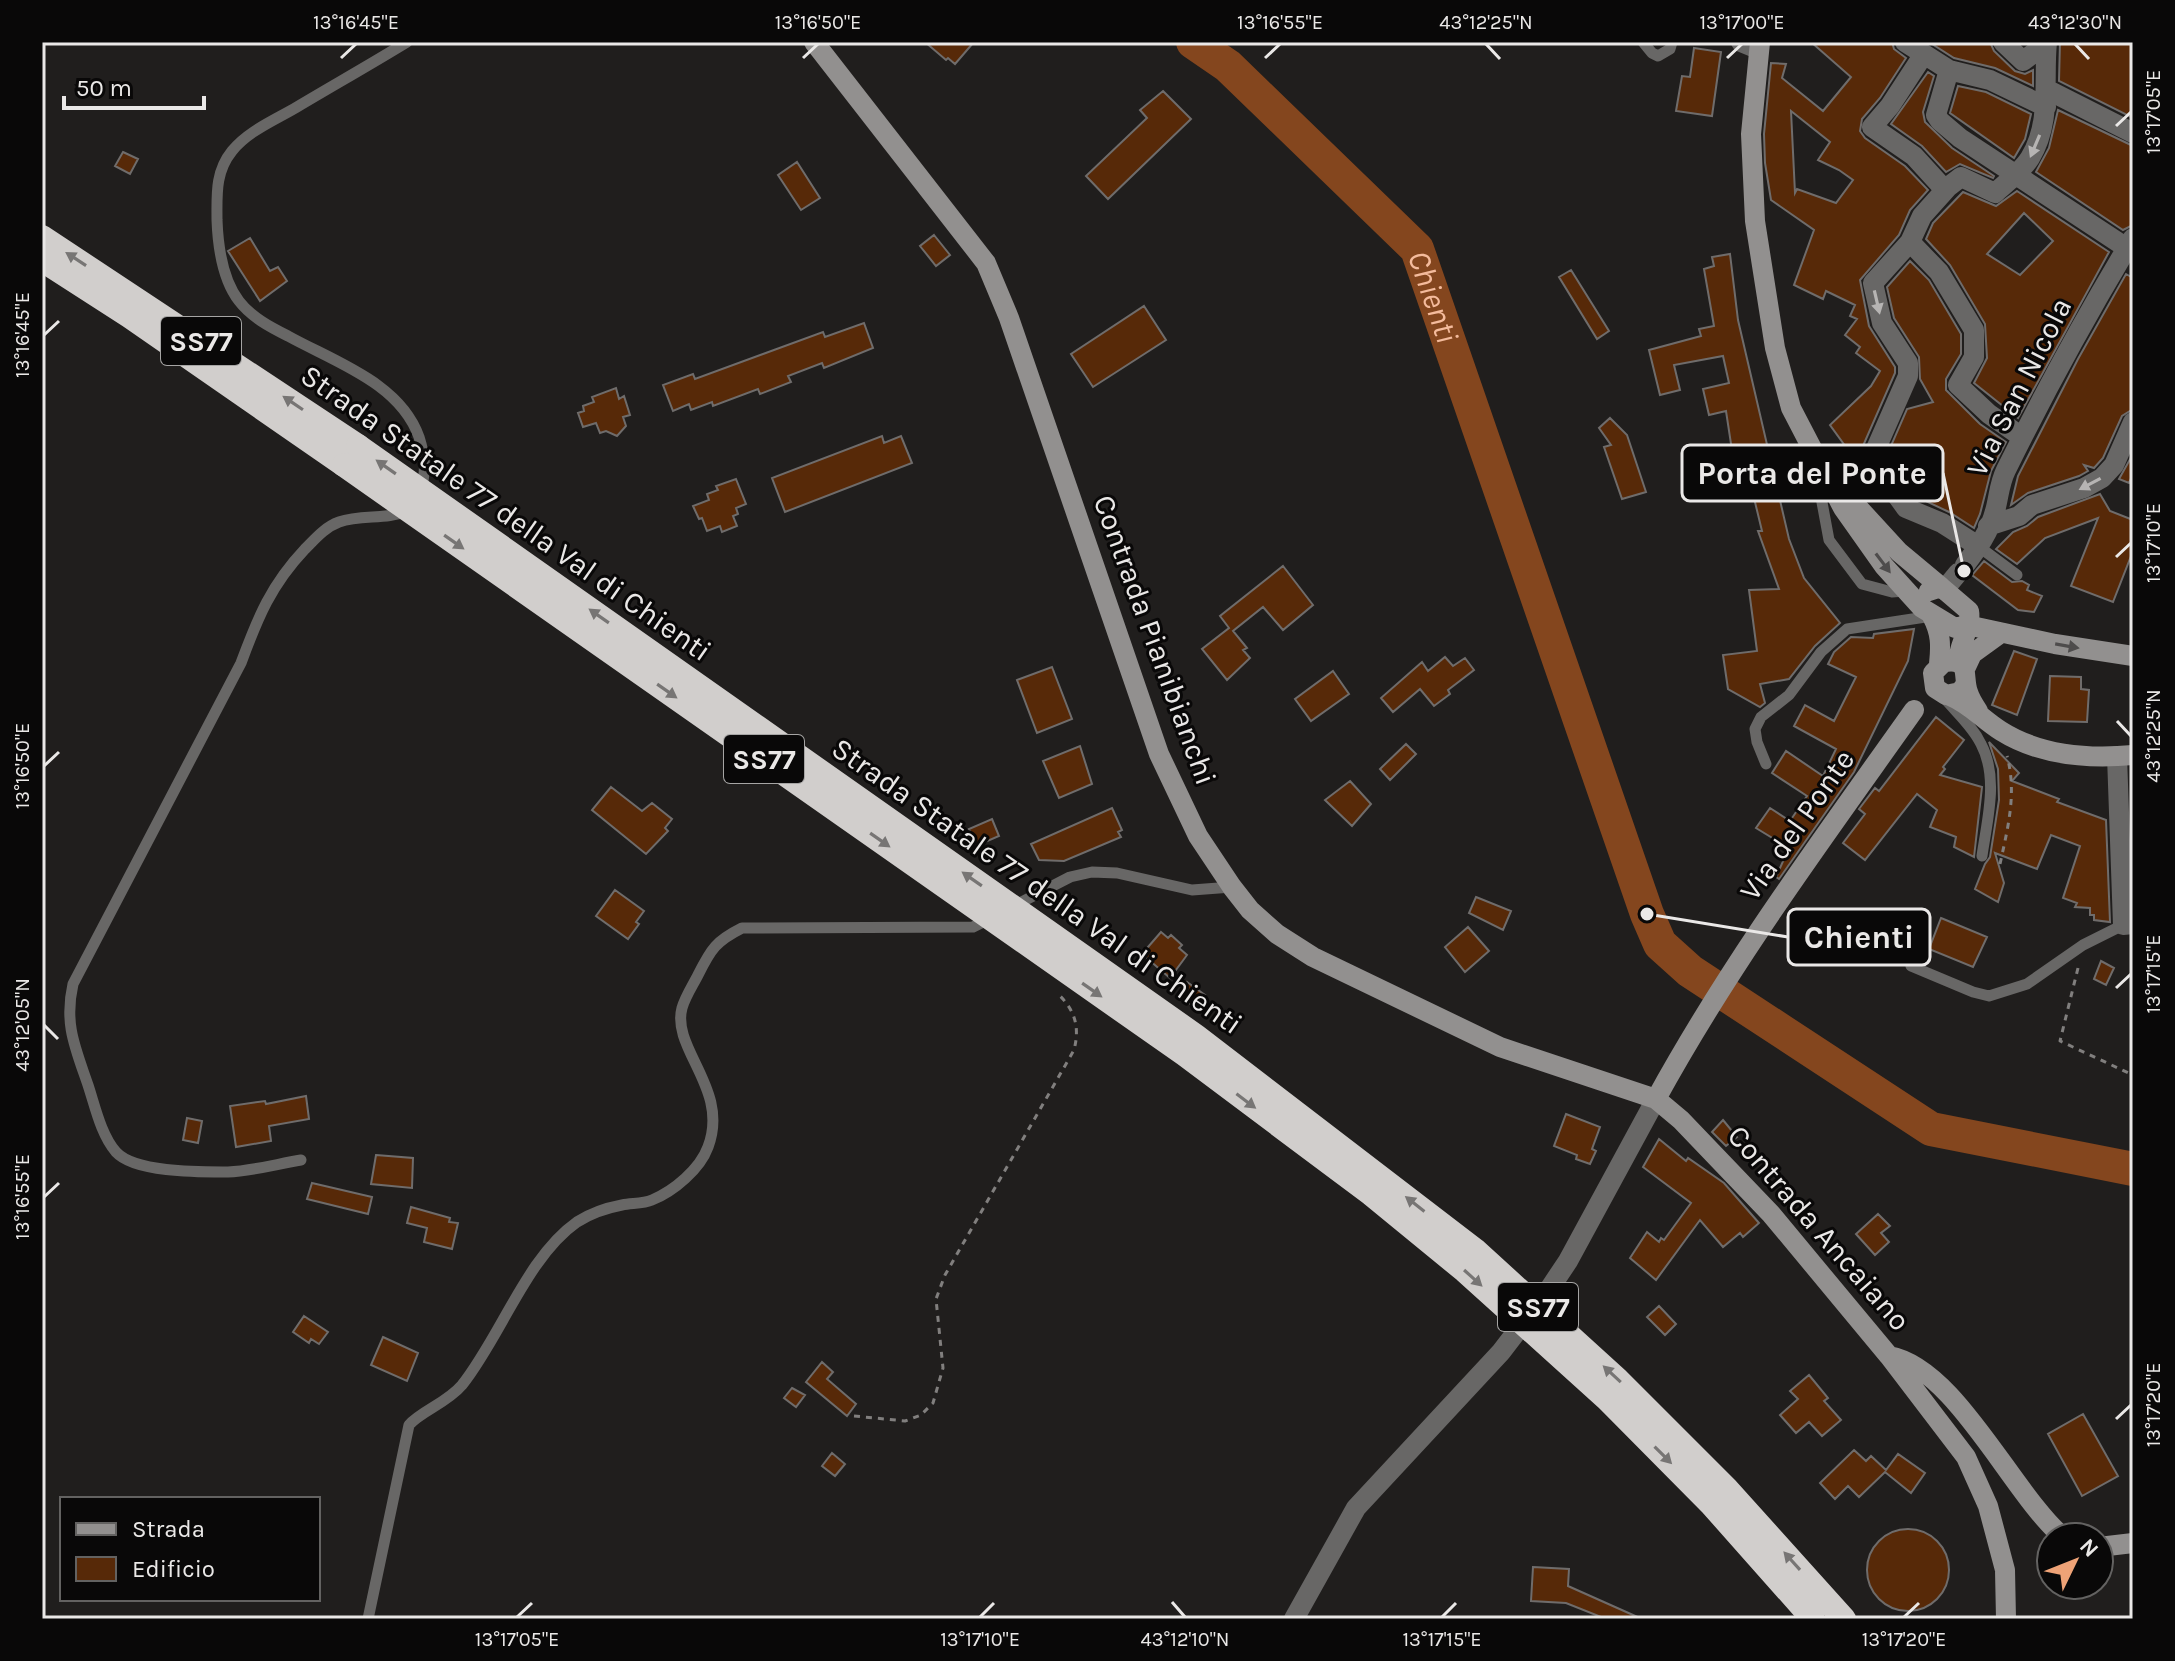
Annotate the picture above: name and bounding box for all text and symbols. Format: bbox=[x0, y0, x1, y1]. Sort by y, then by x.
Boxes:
text: 13°16'45"E bbox=[313, 11, 399, 34]
text: 13°16'50"E bbox=[775, 11, 861, 34]
text: 13°16'55"E bbox=[1237, 11, 1323, 34]
text: 43°12'25"N bbox=[1439, 11, 1533, 34]
text: 13°17'00"E bbox=[1699, 11, 1785, 34]
text: 43°12'30"N bbox=[2028, 11, 2122, 34]
scale bar bbox=[64, 60, 204, 110]
text: 13°17'05"E bbox=[2142, 70, 2165, 154]
text: 50 m bbox=[76, 74, 132, 102]
one-way arrow bbox=[2029, 134, 2042, 158]
water label: Chienti bbox=[1400, 246, 1467, 348]
one-way arrow bbox=[65, 253, 87, 267]
one-way arrow bbox=[1871, 290, 1884, 315]
text: 13°16'45"E bbox=[11, 292, 34, 378]
street label: Via San Nicola bbox=[1959, 292, 2079, 482]
road number: SS77 bbox=[161, 317, 241, 365]
street label: Strada Statale 77 della Val di Chienti bbox=[294, 357, 718, 669]
one-way arrow bbox=[282, 396, 304, 411]
callout: Porta del Ponte bbox=[1682, 445, 1943, 501]
text: Porta del Ponte bbox=[1697, 455, 1927, 492]
one-way arrow bbox=[376, 459, 397, 475]
one-way arrow bbox=[2079, 477, 2102, 490]
street label: Contrada Pianibianchi bbox=[1086, 490, 1224, 790]
text: 13°17'10"E bbox=[2142, 503, 2165, 583]
one-way arrow bbox=[443, 534, 464, 549]
one-way arrow bbox=[1874, 553, 1890, 573]
one-way arrow bbox=[588, 608, 610, 624]
one-way arrow bbox=[2054, 641, 2079, 653]
one-way arrow bbox=[656, 683, 677, 698]
text: 43°12'25"N bbox=[2142, 689, 2165, 783]
text: 13°16'50"E bbox=[11, 723, 34, 809]
street label: Strada Statale 77 della Val di Chienti bbox=[825, 730, 1249, 1042]
road number: SS77 bbox=[724, 735, 804, 783]
street label: Via del Ponte bbox=[1732, 743, 1862, 907]
one-way arrow bbox=[869, 832, 890, 847]
one-way arrow bbox=[961, 872, 982, 887]
callout: Chienti bbox=[1788, 909, 1930, 965]
text: Chienti bbox=[1804, 919, 1914, 956]
text: 13°17'15"E bbox=[2142, 934, 2165, 1014]
text: 43°12'05"N bbox=[11, 978, 34, 1072]
one-way arrow bbox=[1082, 982, 1103, 997]
one-way arrow bbox=[1236, 1092, 1256, 1108]
street label: Contrada Ancaiano bbox=[1720, 1118, 1918, 1338]
text: 13°16'55"E bbox=[11, 1154, 34, 1240]
one-way arrow bbox=[1405, 1196, 1425, 1212]
one-way arrow bbox=[1462, 1269, 1482, 1286]
road number: SS77 bbox=[1498, 1283, 1578, 1331]
text: 13°17'20"E bbox=[2142, 1363, 2165, 1447]
one-way arrow bbox=[1602, 1365, 1621, 1383]
one-way arrow bbox=[1653, 1445, 1672, 1464]
legend bbox=[60, 1497, 320, 1601]
text: Strada bbox=[132, 1515, 205, 1543]
north arrow bbox=[2035, 1521, 2115, 1601]
text: N bbox=[2074, 1533, 2104, 1563]
one-way arrow bbox=[1783, 1552, 1801, 1571]
text: Edificio bbox=[132, 1555, 215, 1583]
text: 13°17'05"E bbox=[475, 1628, 559, 1651]
text: 13°17'10"E bbox=[940, 1628, 1020, 1651]
text: 43°12'10"N bbox=[1141, 1628, 1229, 1651]
text: 13°17'15"E bbox=[1402, 1628, 1482, 1651]
text: 13°17'20"E bbox=[1862, 1628, 1946, 1651]

